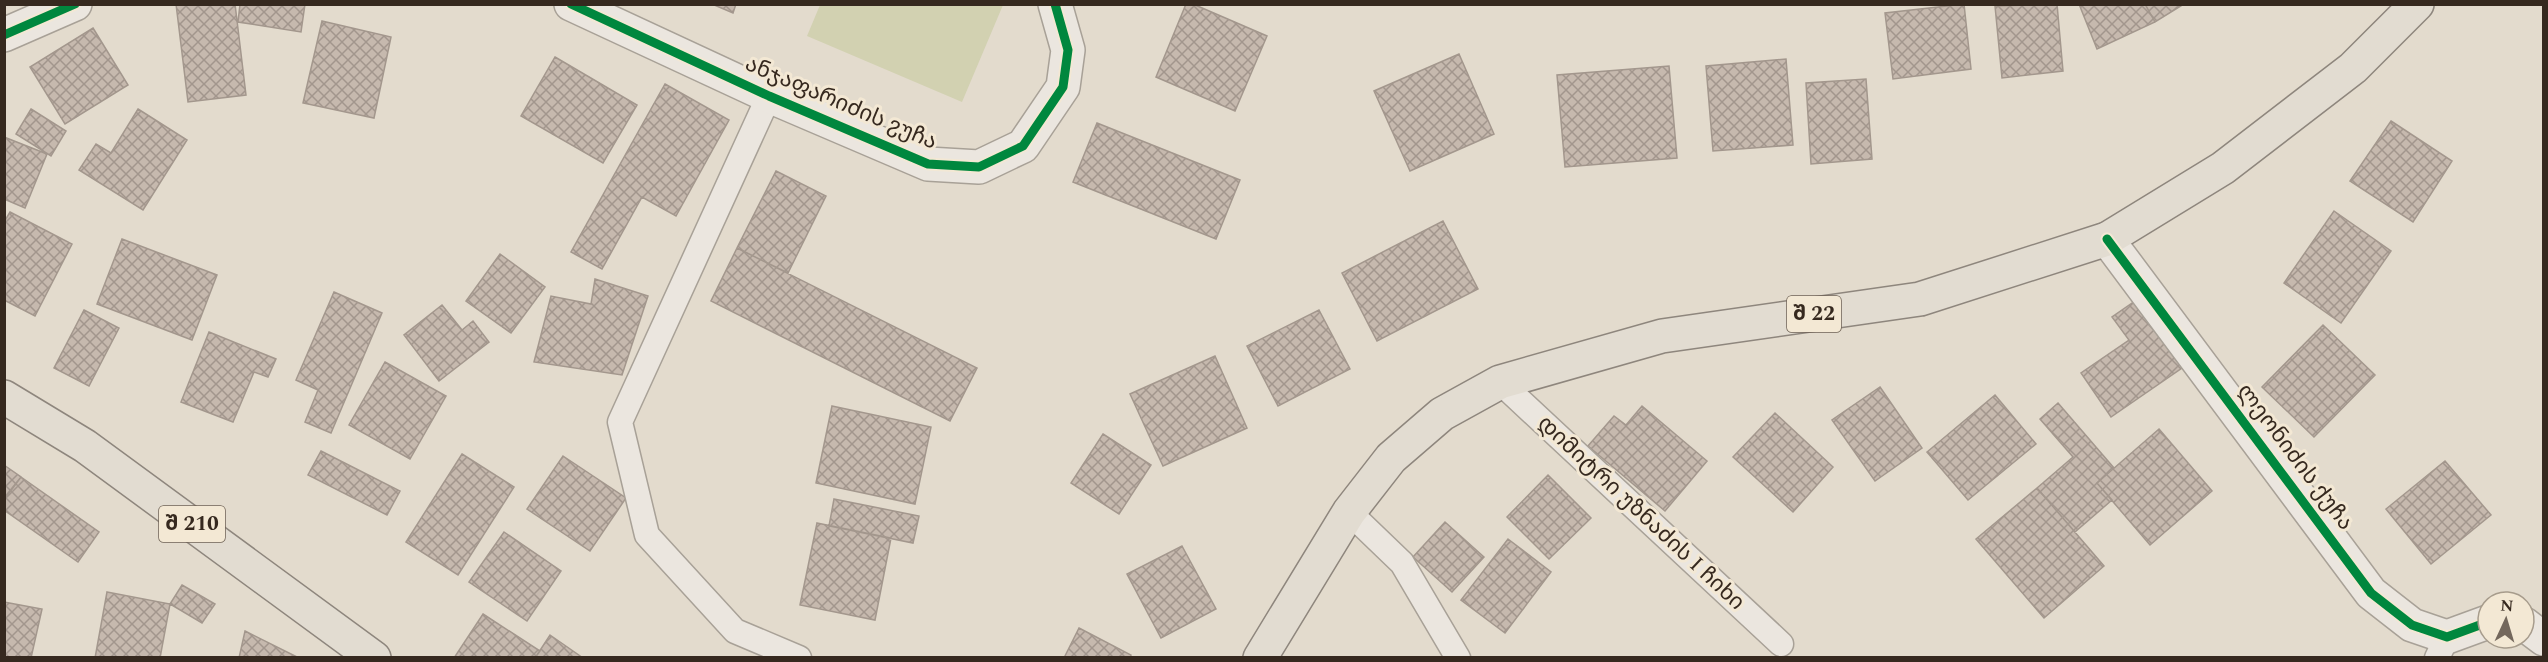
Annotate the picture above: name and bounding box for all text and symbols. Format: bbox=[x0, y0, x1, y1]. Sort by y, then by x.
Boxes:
street label: ანჯაფარიძის ჷუჩა bbox=[740, 48, 942, 158]
road number: შ 22 bbox=[1787, 296, 1841, 332]
street label: ლეონიძის ქუჩა bbox=[2229, 377, 2361, 537]
street label: დიმიტრი უზნაძის I ჩიხი bbox=[1530, 408, 1752, 618]
road number: შ 210 bbox=[159, 506, 225, 542]
north arrow bbox=[2476, 590, 2536, 650]
text: N bbox=[2500, 594, 2514, 618]

